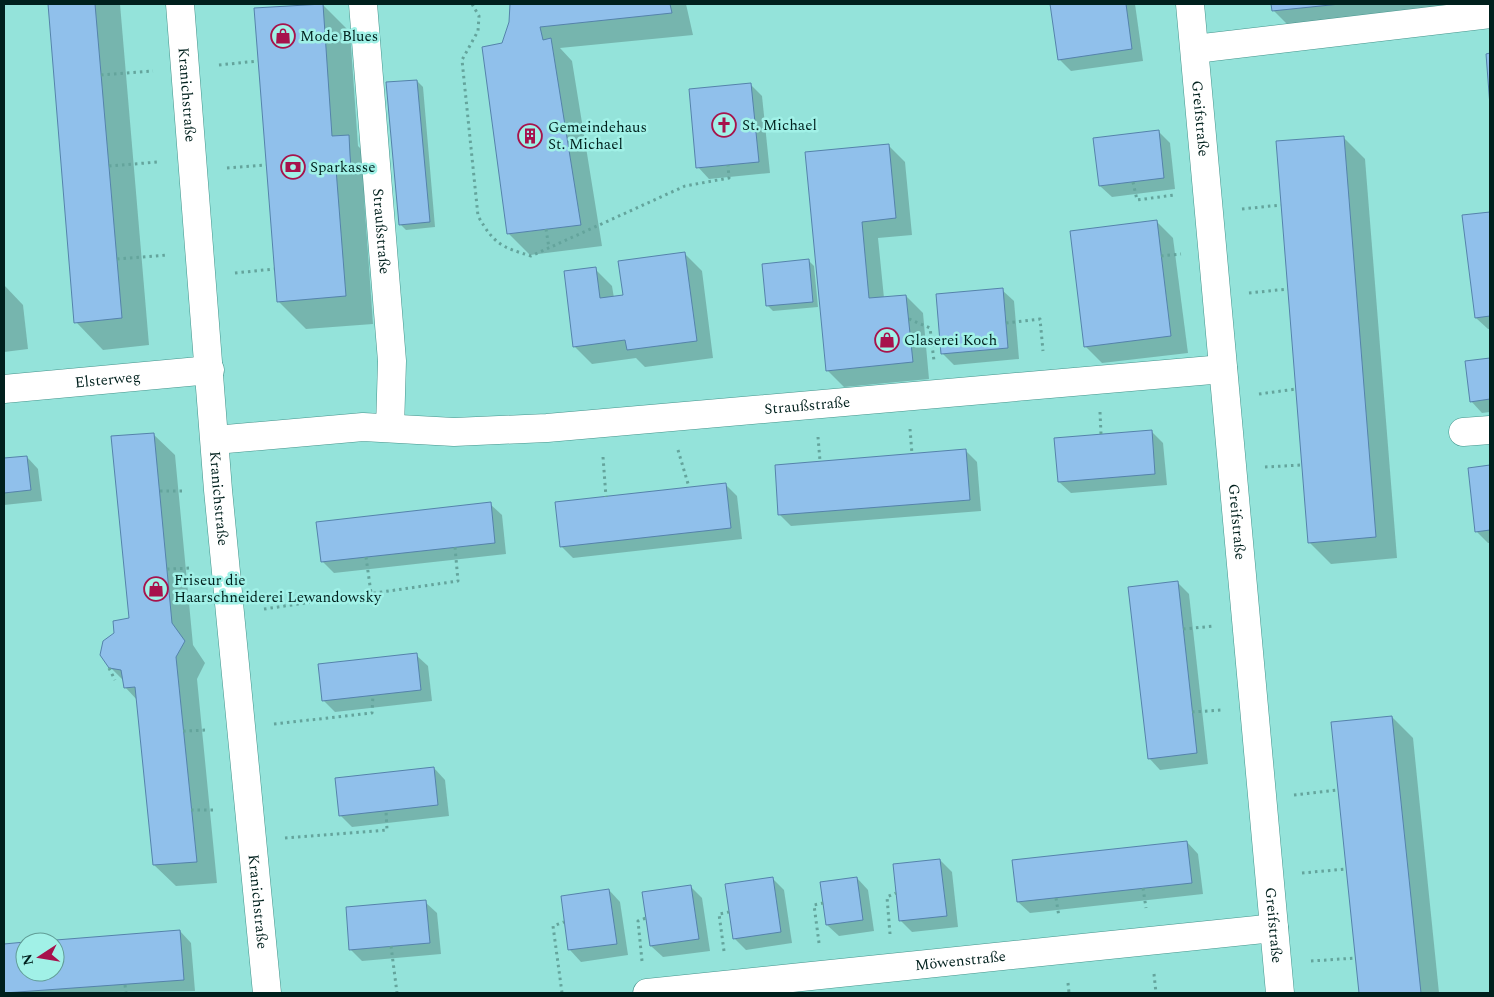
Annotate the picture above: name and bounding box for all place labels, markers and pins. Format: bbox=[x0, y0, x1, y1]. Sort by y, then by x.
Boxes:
shop icon: Mode Blues bbox=[270, 23, 296, 49]
place label: Mode Blues bbox=[300, 25, 378, 48]
church icon: St. Michael bbox=[711, 112, 737, 138]
place label: St. Michael bbox=[742, 114, 817, 137]
place label: Gemeindehaus St. Michael bbox=[548, 116, 647, 156]
building icon: Gemeindehaus St. Michael bbox=[517, 123, 543, 149]
bank icon: Sparkasse bbox=[280, 154, 306, 180]
place label: Sparkasse bbox=[310, 156, 375, 179]
shop icon: Glaserei Koch bbox=[874, 327, 900, 353]
place label: Glaserei Koch bbox=[904, 329, 998, 352]
place label: Friseur die Haarschneiderei Lewandowsky bbox=[174, 569, 382, 609]
shop icon: Friseur die Haarschneiderei Lewandowsky bbox=[143, 576, 169, 602]

